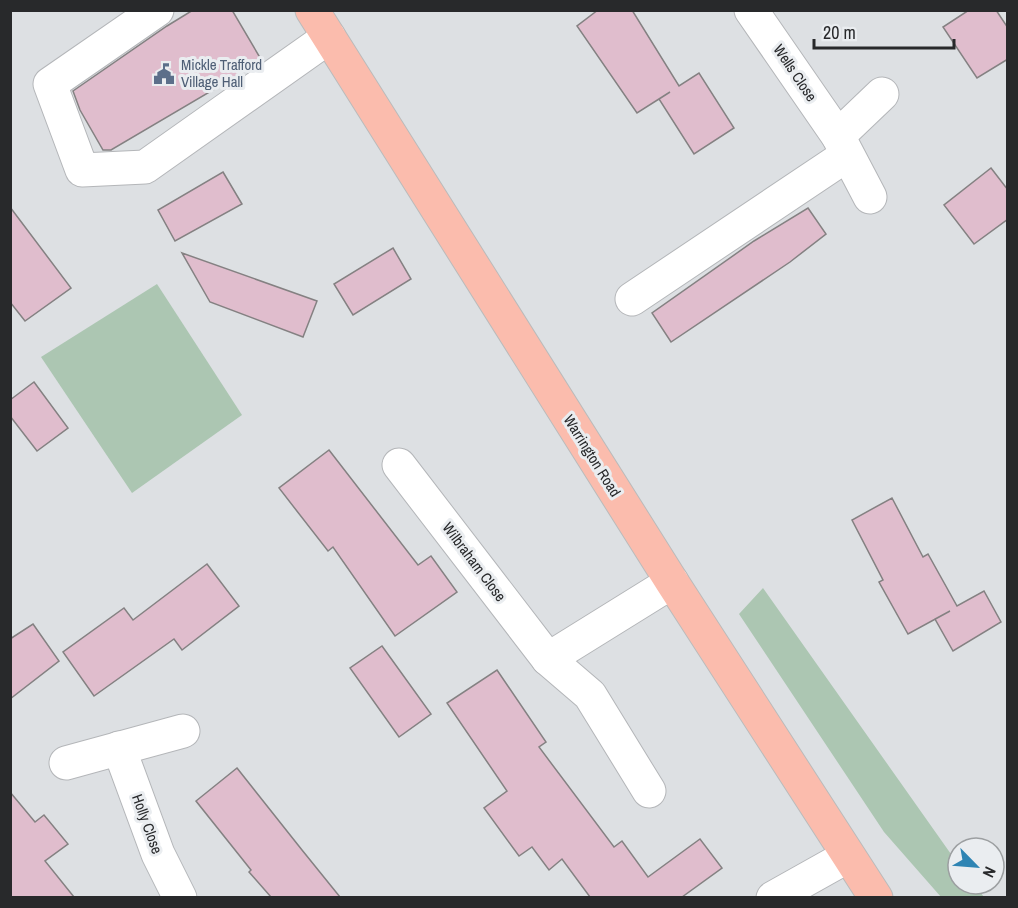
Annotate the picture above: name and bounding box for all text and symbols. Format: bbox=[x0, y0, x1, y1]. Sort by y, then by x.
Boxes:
scale bar bbox=[814, 12, 954, 50]
text: 20 m bbox=[823, 20, 856, 45]
street label: Wells Close bbox=[769, 40, 822, 106]
place label: Mickle Trafford Village Hall bbox=[181, 54, 262, 92]
public building icon: Mickle Trafford Village Hall bbox=[152, 62, 176, 86]
street label: Warrington Road bbox=[559, 411, 626, 501]
street label: Wilbraham Close bbox=[438, 518, 511, 606]
street label: Holly Close bbox=[127, 791, 168, 857]
north arrow bbox=[946, 836, 1006, 896]
text: N bbox=[978, 863, 1002, 881]

